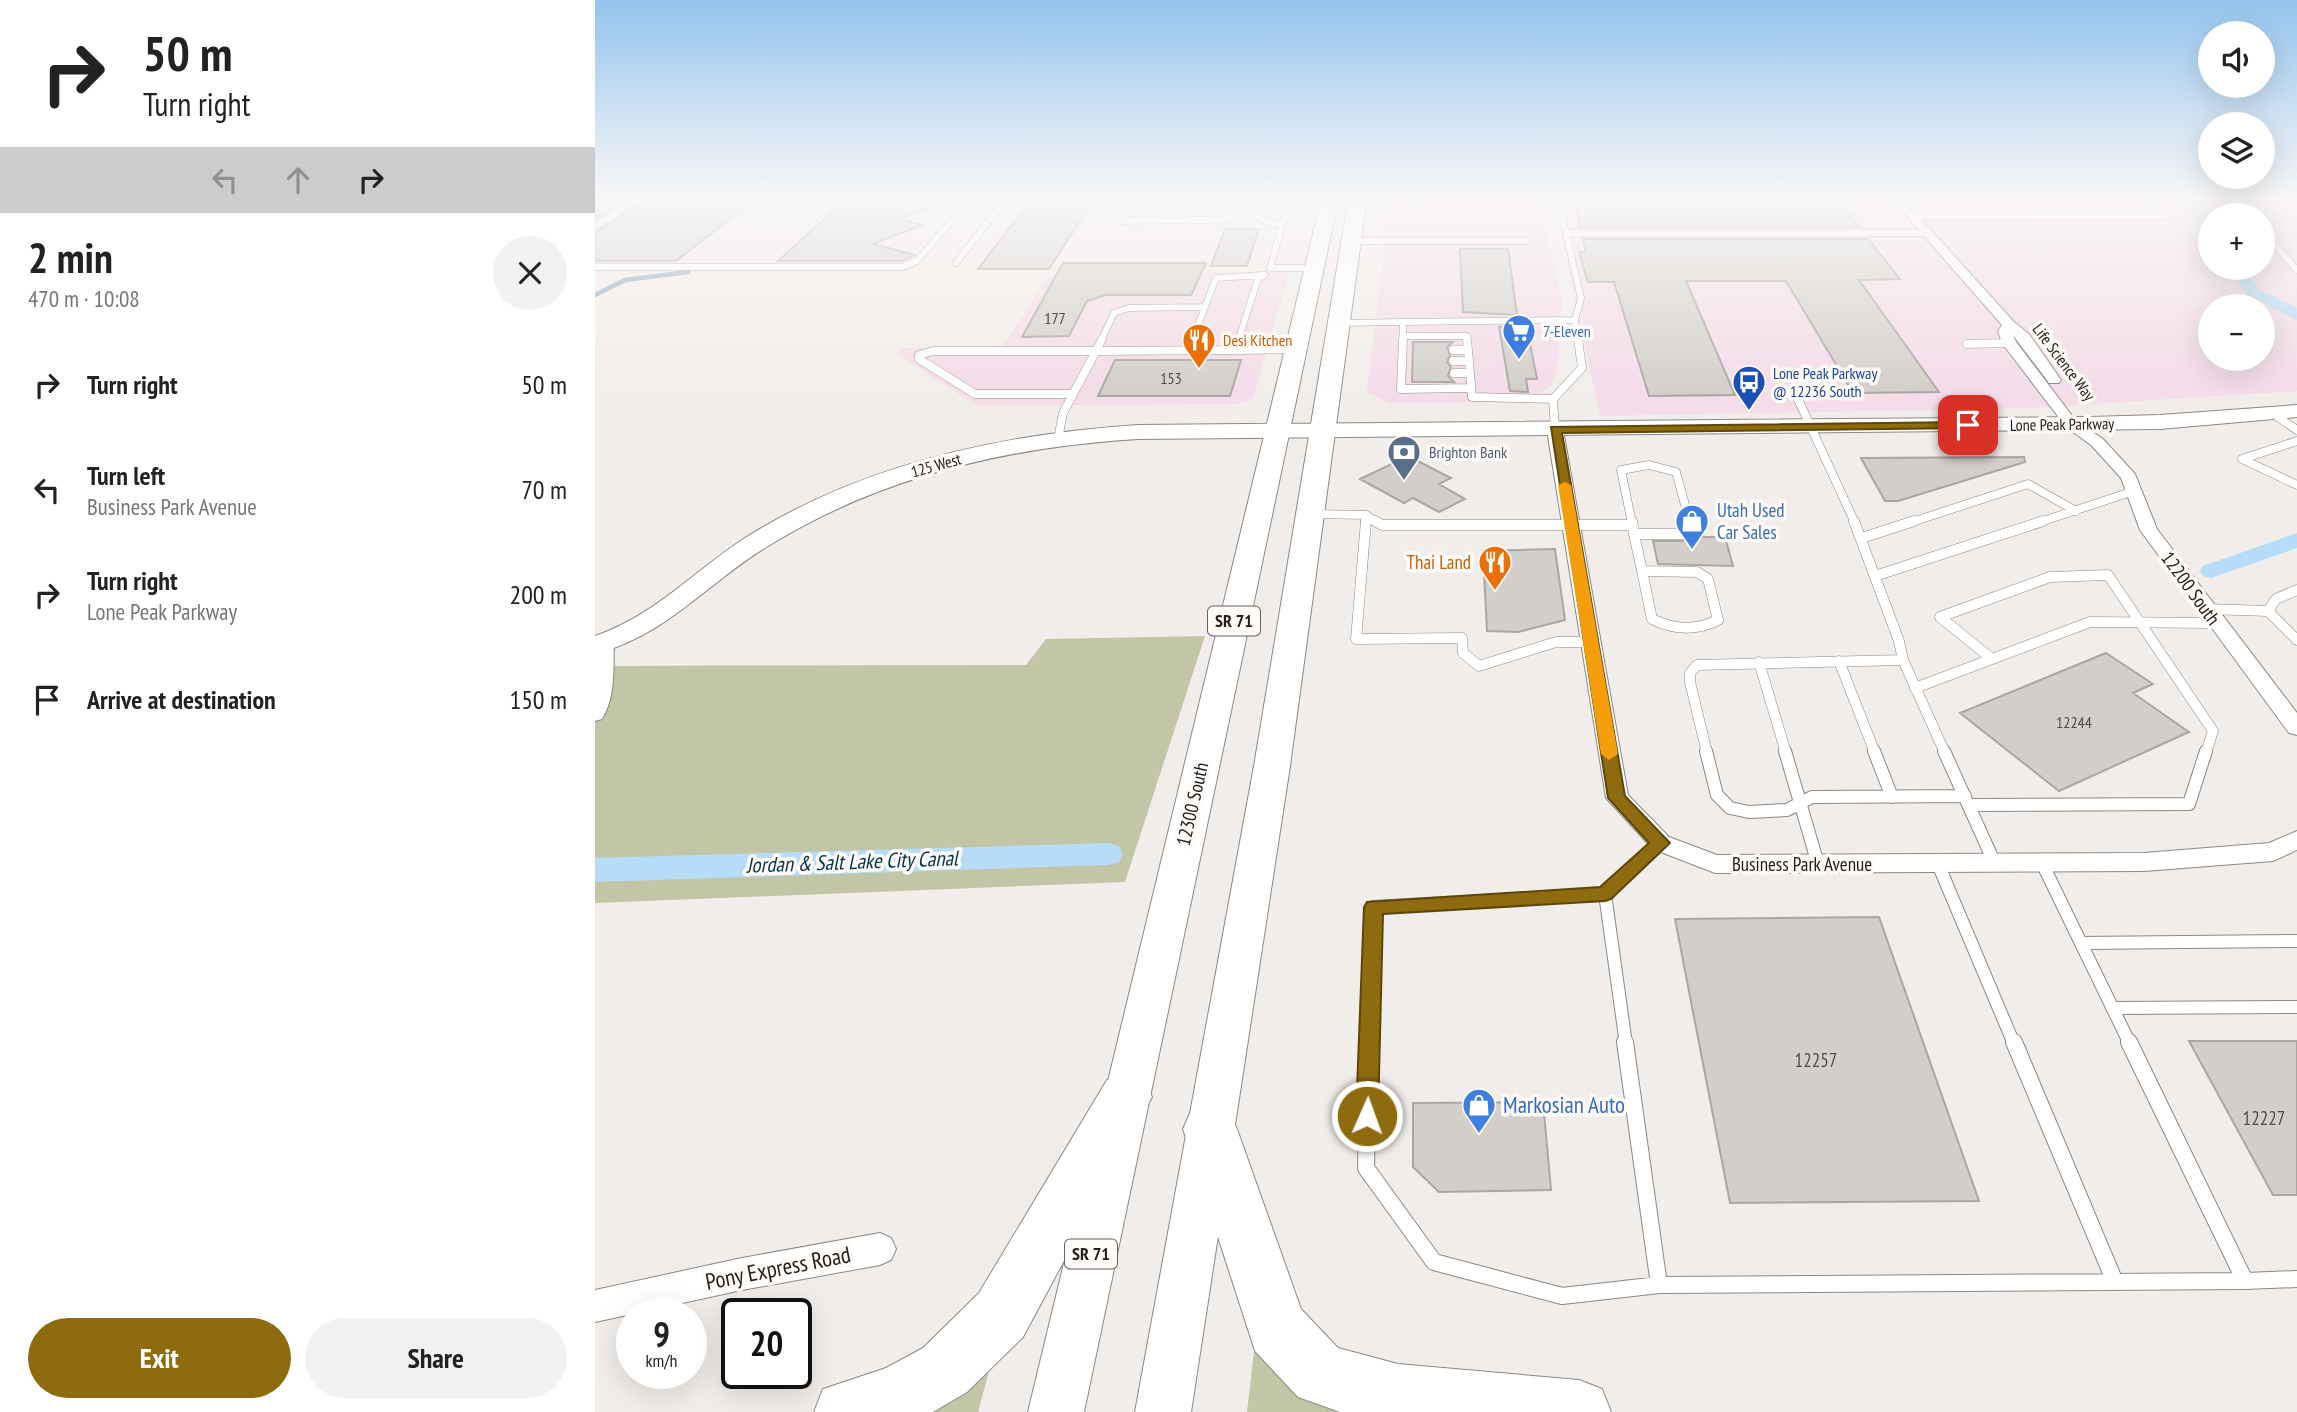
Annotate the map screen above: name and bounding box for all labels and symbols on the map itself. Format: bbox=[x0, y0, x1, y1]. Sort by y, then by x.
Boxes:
house number: 177 bbox=[1044, 308, 1066, 328]
supermarket icon: 7-Eleven bbox=[1500, 312, 1538, 361]
street label: Life Science Way bbox=[2028, 319, 2100, 405]
restaurant icon: Desi Kitchen bbox=[1180, 321, 1218, 370]
place label: 7-Eleven bbox=[1543, 321, 1591, 341]
place label: Desi Kitchen bbox=[1223, 330, 1292, 350]
bus stop icon: Lone Peak Parkway @ 12236 South bbox=[1730, 363, 1768, 412]
place label: Lone Peak Parkway @ 12236 South bbox=[1773, 363, 1877, 401]
house number: 153 bbox=[1160, 368, 1182, 388]
pin bbox=[1938, 395, 1998, 455]
street label: Lone Peak Parkway bbox=[2010, 413, 2114, 435]
bank icon: Brighton Bank bbox=[1385, 433, 1423, 482]
place label: Brighton Bank bbox=[1429, 442, 1508, 462]
street label: 125 West bbox=[909, 448, 964, 482]
place label: Utah Used Car Sales bbox=[1717, 498, 1785, 544]
shop icon: Utah Used Car Sales bbox=[1673, 502, 1711, 551]
restaurant icon: Thai Land bbox=[1476, 543, 1514, 592]
street label: 12200 South bbox=[2156, 547, 2226, 629]
place label: Thai Land bbox=[1407, 550, 1471, 574]
road number: SR 71 bbox=[1208, 606, 1260, 636]
house number: 12244 bbox=[2056, 712, 2092, 732]
street label: 12300 South bbox=[1171, 760, 1213, 848]
water label: Jordan & Salt Lake City Canal bbox=[745, 844, 960, 879]
street label: Business Park Avenue bbox=[1732, 852, 1872, 876]
house number: 12257 bbox=[1795, 1048, 1837, 1072]
position arrow bbox=[1330, 1079, 1404, 1153]
shop icon: Markosian Auto bbox=[1460, 1086, 1498, 1135]
place label: Markosian Auto bbox=[1503, 1090, 1625, 1119]
house number: 12227 bbox=[2243, 1106, 2285, 1130]
street label: Pony Express Road bbox=[703, 1239, 853, 1296]
road number: SR 71 bbox=[1065, 1240, 1117, 1268]
speed limit sign: 20 bbox=[721, 1298, 812, 1389]

